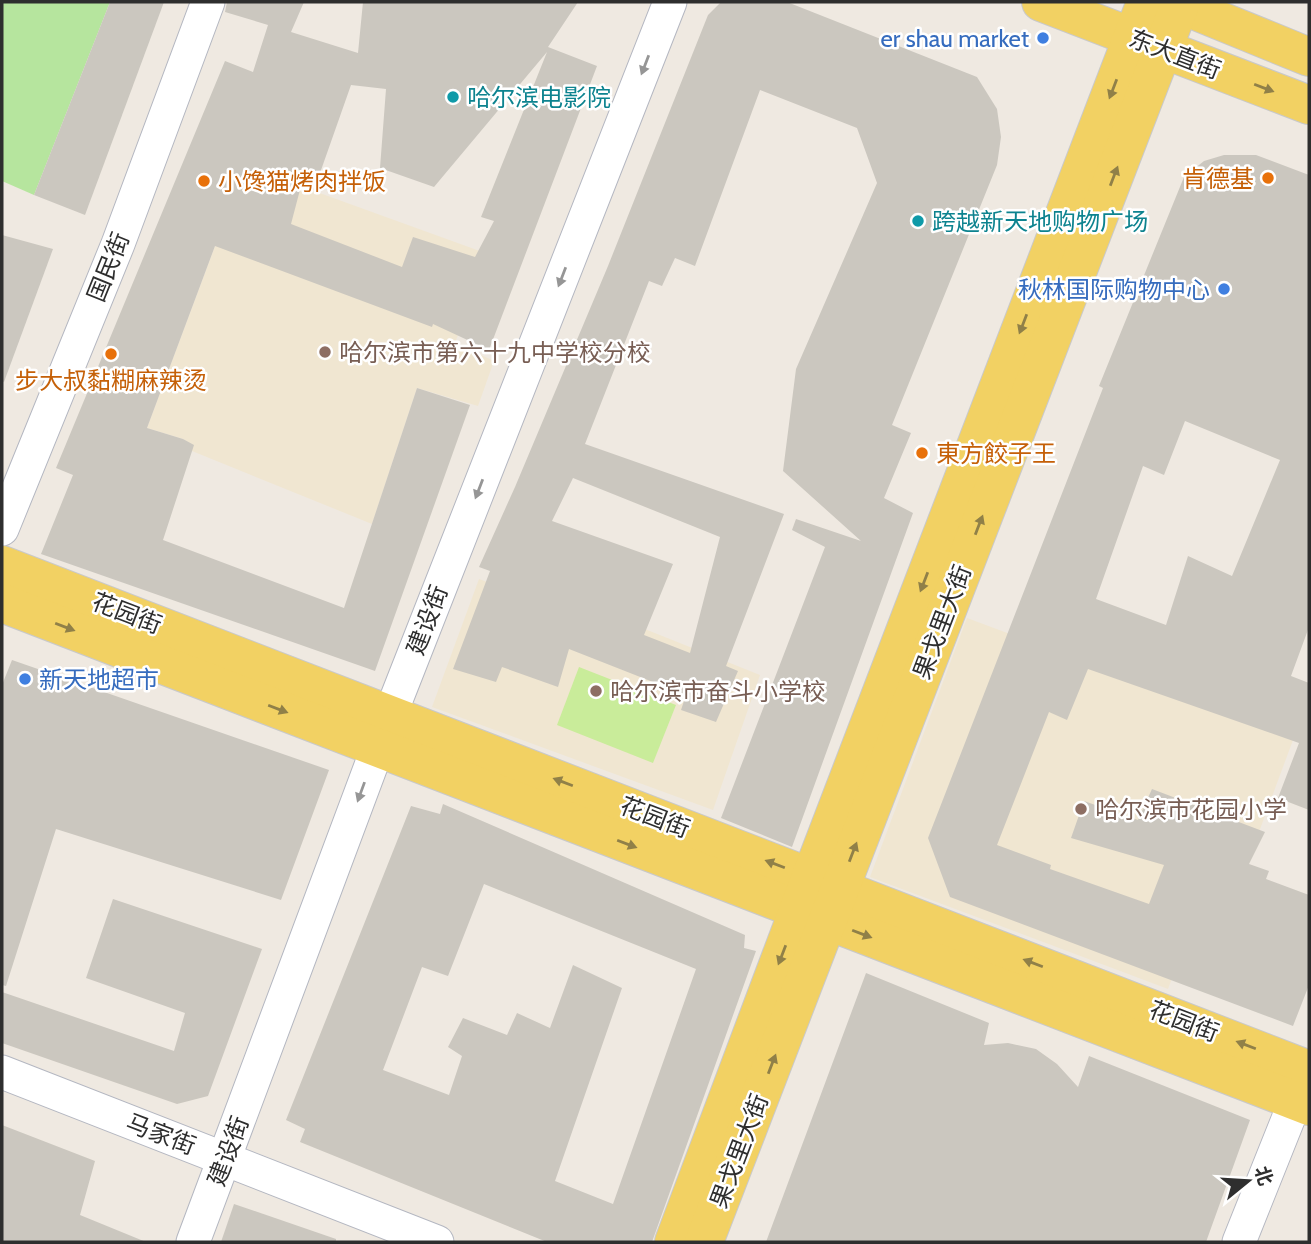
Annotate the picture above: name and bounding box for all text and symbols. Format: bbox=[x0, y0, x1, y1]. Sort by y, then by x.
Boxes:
street label: 东大直街 bbox=[1125, 23, 1225, 85]
place label: er shau market bbox=[881, 24, 1029, 53]
marker: er shau market bbox=[1035, 30, 1051, 46]
one-way arrow bbox=[640, 55, 651, 76]
one-way arrow bbox=[1107, 78, 1118, 99]
place label: 哈尔滨电影院 bbox=[467, 83, 611, 112]
one-way arrow bbox=[1254, 83, 1275, 94]
marker: 哈尔滨电影院 bbox=[445, 89, 461, 105]
place label: 肯德基 bbox=[1182, 164, 1254, 193]
one-way arrow bbox=[1109, 165, 1120, 186]
place label: 小馋猫烤肉拌饭 bbox=[218, 167, 386, 196]
marker: 肯德基 bbox=[1260, 170, 1276, 186]
marker: 小馋猫烤肉拌饭 bbox=[196, 173, 212, 189]
place label: 跨越新天地购物广场 bbox=[932, 207, 1148, 236]
marker: 跨越新天地购物广场 bbox=[910, 213, 926, 229]
street label: 国民街 bbox=[81, 228, 135, 306]
one-way arrow bbox=[557, 267, 568, 288]
place label: 秋林国际购物中心 bbox=[1018, 275, 1210, 304]
marker: 秋林国际购物中心 bbox=[1216, 281, 1232, 297]
one-way arrow bbox=[1017, 313, 1028, 334]
place label: 哈尔滨市第六十九中学校分校 bbox=[339, 338, 651, 367]
marker: 哈尔滨市第六十九中学校分校 bbox=[317, 344, 333, 360]
marker: 步大叔黏糊麻辣烫 bbox=[103, 346, 119, 362]
place label: 步大叔黏糊麻辣烫 bbox=[15, 366, 207, 395]
place label: 東方餃子王 bbox=[936, 439, 1056, 468]
marker: 東方餃子王 bbox=[914, 445, 930, 461]
one-way arrow bbox=[473, 478, 484, 499]
one-way arrow bbox=[974, 515, 985, 536]
street label: 果戈里大街 bbox=[907, 561, 977, 683]
one-way arrow bbox=[918, 572, 929, 593]
street label: 建设街 bbox=[401, 581, 453, 659]
street label: 花园街 bbox=[88, 587, 166, 639]
one-way arrow bbox=[55, 622, 76, 633]
place label: 新天地超市 bbox=[39, 665, 159, 694]
marker: 新天地超市 bbox=[17, 671, 33, 687]
place label: 哈尔滨市奋斗小学校 bbox=[610, 677, 826, 706]
marker: 哈尔滨市奋斗小学校 bbox=[588, 683, 604, 699]
one-way arrow bbox=[267, 704, 288, 715]
one-way arrow bbox=[553, 776, 574, 787]
one-way arrow bbox=[356, 782, 367, 803]
street label: 花园街 bbox=[616, 791, 694, 843]
place label: 哈尔滨市花园小学 bbox=[1095, 795, 1287, 824]
marker: 哈尔滨市花园小学 bbox=[1073, 801, 1089, 817]
one-way arrow bbox=[617, 838, 638, 849]
one-way arrow bbox=[848, 841, 859, 862]
one-way arrow bbox=[765, 858, 786, 869]
one-way arrow bbox=[852, 929, 873, 940]
one-way arrow bbox=[776, 944, 787, 965]
one-way arrow bbox=[1023, 958, 1044, 969]
street label: 花园街 bbox=[1145, 995, 1223, 1047]
one-way arrow bbox=[1235, 1039, 1256, 1050]
one-way arrow bbox=[766, 1054, 777, 1075]
street label: 果戈里大街 bbox=[704, 1090, 774, 1212]
street label: 马家街 bbox=[122, 1108, 200, 1160]
street label: 建设街 bbox=[202, 1112, 254, 1190]
north arrow bbox=[1213, 1146, 1283, 1216]
text: 北 bbox=[1250, 1163, 1278, 1188]

